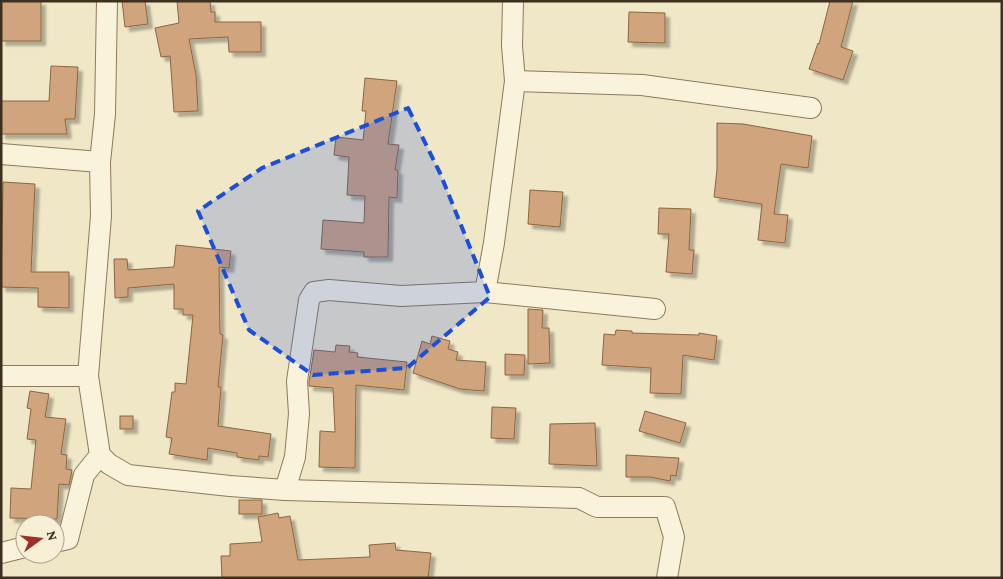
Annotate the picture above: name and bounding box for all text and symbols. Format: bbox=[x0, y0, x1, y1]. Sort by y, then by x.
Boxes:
north arrow bbox=[15, 514, 65, 564]
text: N bbox=[44, 529, 62, 543]

